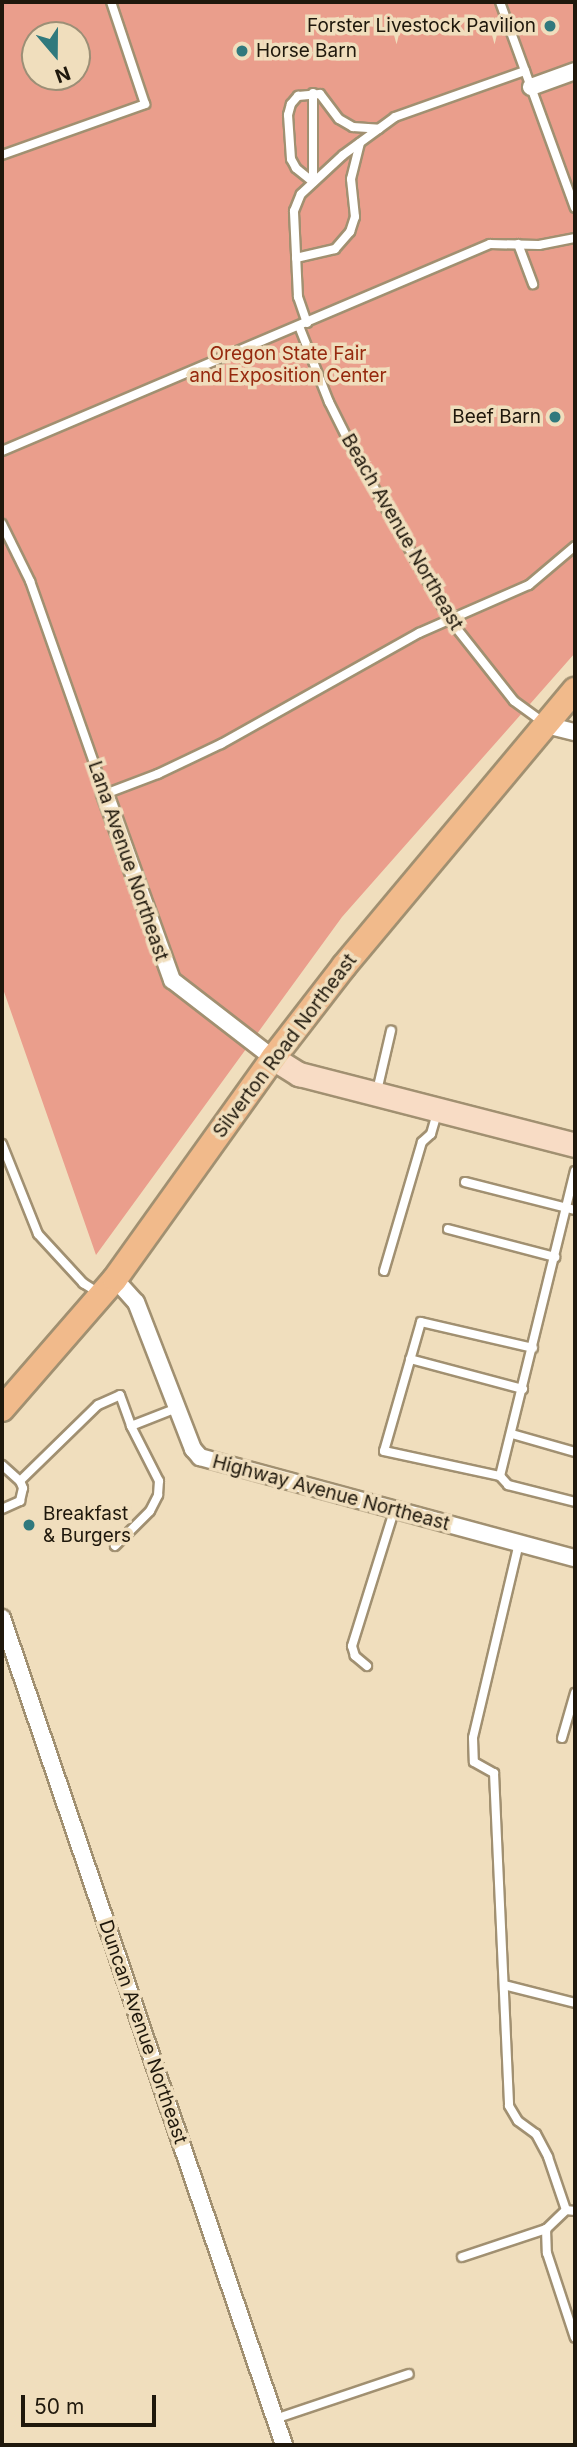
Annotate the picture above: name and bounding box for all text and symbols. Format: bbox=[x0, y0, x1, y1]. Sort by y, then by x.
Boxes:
place label: Forster Livestock Pavilion bbox=[307, 15, 536, 37]
marker: Forster Livestock Pavilion bbox=[542, 18, 558, 34]
north arrow bbox=[21, 21, 91, 91]
place label: Horse Barn bbox=[256, 40, 357, 62]
marker: Horse Barn bbox=[234, 43, 250, 59]
text: N bbox=[52, 61, 73, 88]
park label: Oregon State Fair and Exposition Center bbox=[189, 343, 387, 387]
place label: Beef Barn bbox=[452, 406, 541, 428]
marker: Beef Barn bbox=[547, 409, 563, 425]
street label: Beach Avenue Northeast bbox=[336, 430, 468, 634]
street label: Lana Avenue Northeast bbox=[83, 758, 173, 964]
street label: Silverton Road Northeast bbox=[208, 950, 362, 1142]
street label: Highway Avenue Northeast bbox=[210, 1450, 452, 1536]
place label: Breakfast & Burgers bbox=[43, 1503, 131, 1547]
marker: Breakfast & Burgers bbox=[21, 1517, 37, 1533]
street label: Duncan Avenue Northeast bbox=[94, 1917, 192, 2147]
scale bar bbox=[24, 2380, 159, 2424]
text: 50 m bbox=[34, 2394, 84, 2419]

